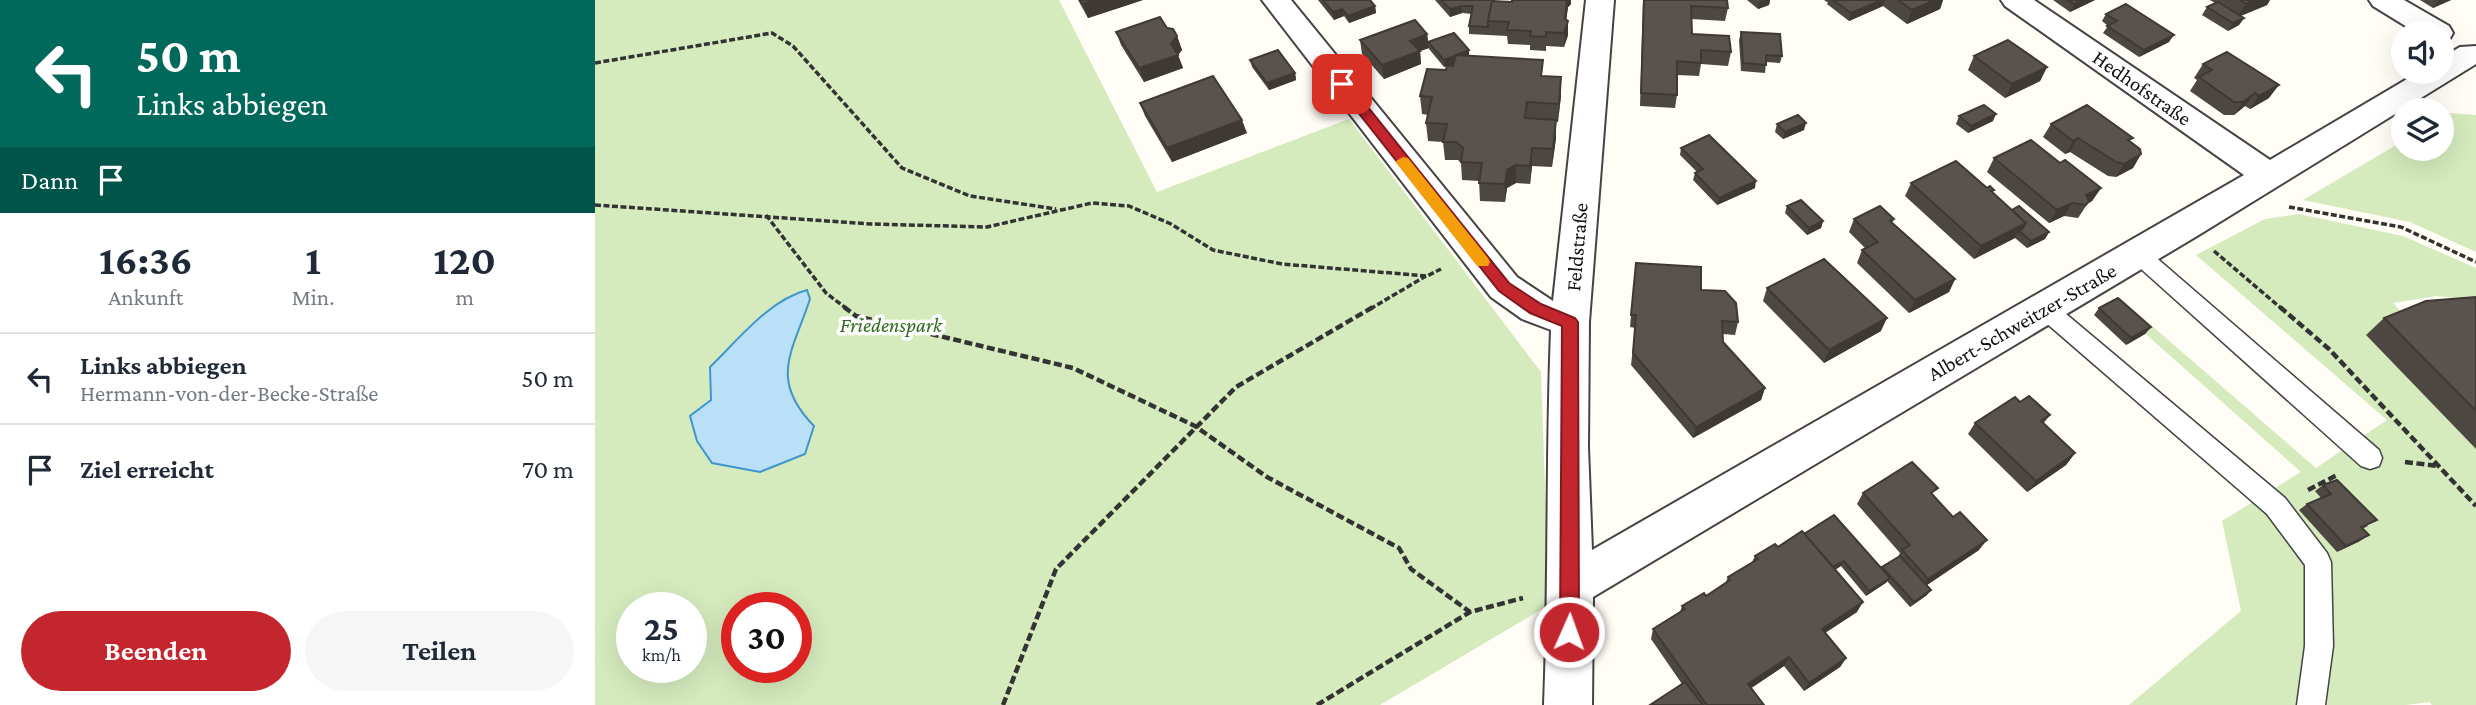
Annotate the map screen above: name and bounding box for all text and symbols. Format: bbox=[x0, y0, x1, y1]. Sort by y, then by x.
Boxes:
map controls bbox=[2391, 21, 2454, 161]
button: sound bbox=[2391, 21, 2454, 84]
icon: left bbox=[21, 28, 112, 119]
text: 50 m bbox=[136, 28, 241, 83]
street label: Hedhofstraße bbox=[2088, 45, 2196, 131]
pin bbox=[1312, 54, 1372, 114]
icon: arrive bbox=[1323, 65, 1361, 103]
text: Links abbiegen bbox=[136, 86, 328, 122]
button: layers bbox=[2391, 98, 2454, 161]
icon: arrive bbox=[92, 161, 130, 199]
text: Dann bbox=[21, 166, 78, 195]
street label: Feldstraße bbox=[1561, 202, 1593, 292]
text: 16:36 bbox=[99, 236, 193, 283]
text: 1 bbox=[305, 236, 321, 283]
text: 120 bbox=[433, 236, 496, 283]
street label: Albert-Schweitzer-Straße bbox=[1923, 258, 2121, 386]
text: Ankunft bbox=[108, 284, 183, 310]
text: Min. bbox=[292, 284, 334, 310]
text: m bbox=[455, 284, 474, 310]
park label: Friedenspark bbox=[840, 313, 943, 337]
text: Links abbiegen bbox=[80, 351, 247, 380]
icon: left bbox=[21, 360, 59, 398]
text: 50 m bbox=[521, 364, 574, 393]
text: Hermann-von-der-Becke-Straße bbox=[80, 380, 378, 406]
icon: arrive bbox=[21, 451, 59, 489]
text: Ziel erreicht bbox=[80, 455, 214, 484]
text: 70 m bbox=[522, 455, 574, 484]
speed limit sign: 30 bbox=[721, 592, 812, 683]
position arrow bbox=[1532, 595, 1606, 669]
text: 25 bbox=[644, 609, 679, 648]
button: Beenden bbox=[21, 611, 291, 691]
button: Teilen bbox=[305, 611, 574, 691]
text: km/h bbox=[642, 645, 681, 665]

